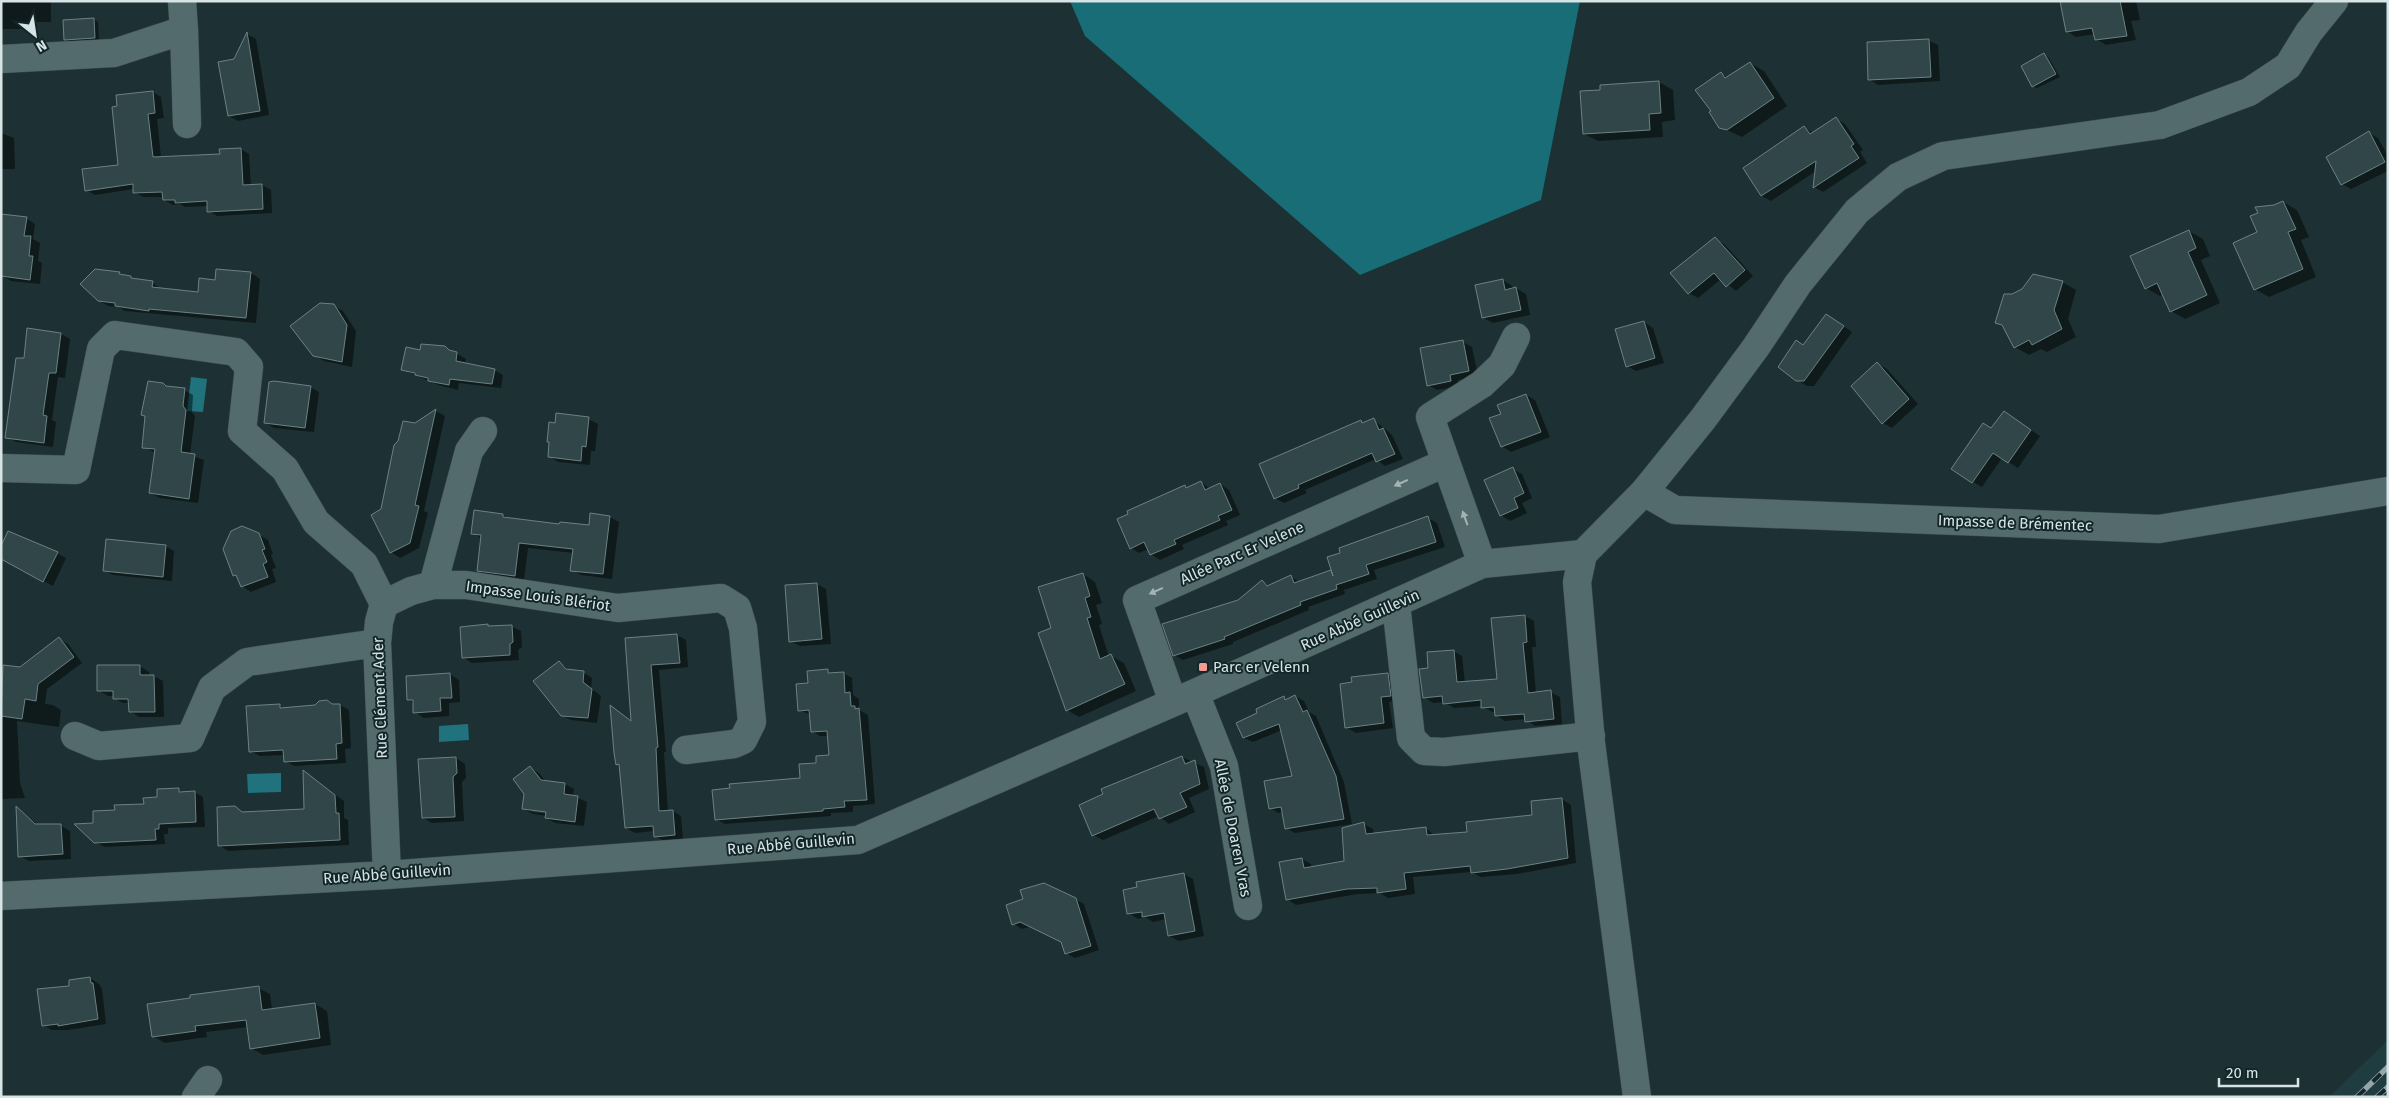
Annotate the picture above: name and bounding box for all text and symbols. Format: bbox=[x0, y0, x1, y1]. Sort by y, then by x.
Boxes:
north arrow bbox=[10, 10, 60, 60]
text: N bbox=[33, 36, 50, 56]
one-way arrow bbox=[1394, 480, 1408, 488]
one-way arrow bbox=[1461, 511, 1469, 525]
street label: Impasse de Brémentec bbox=[1938, 511, 2092, 535]
street label: Allée Parc Er Velene bbox=[1177, 518, 1307, 588]
street label: Impasse Louis Blériot bbox=[465, 577, 612, 615]
street label: Rue Abbé Guillevin bbox=[1298, 586, 1422, 654]
one-way arrow bbox=[1149, 588, 1163, 596]
street label: Rue Clément Ader bbox=[369, 637, 391, 759]
place label: Parc er Velenn bbox=[1213, 658, 1310, 676]
marker: Parc er Velenn bbox=[1197, 661, 1209, 673]
street label: Allée de Doaren Vras bbox=[1211, 758, 1255, 898]
street label: Rue Abbé Guillevin bbox=[726, 829, 856, 859]
street label: Rue Abbé Guillevin bbox=[322, 861, 452, 887]
scale bar bbox=[2219, 1056, 2298, 1088]
text: 20 m bbox=[2226, 1064, 2259, 1082]

